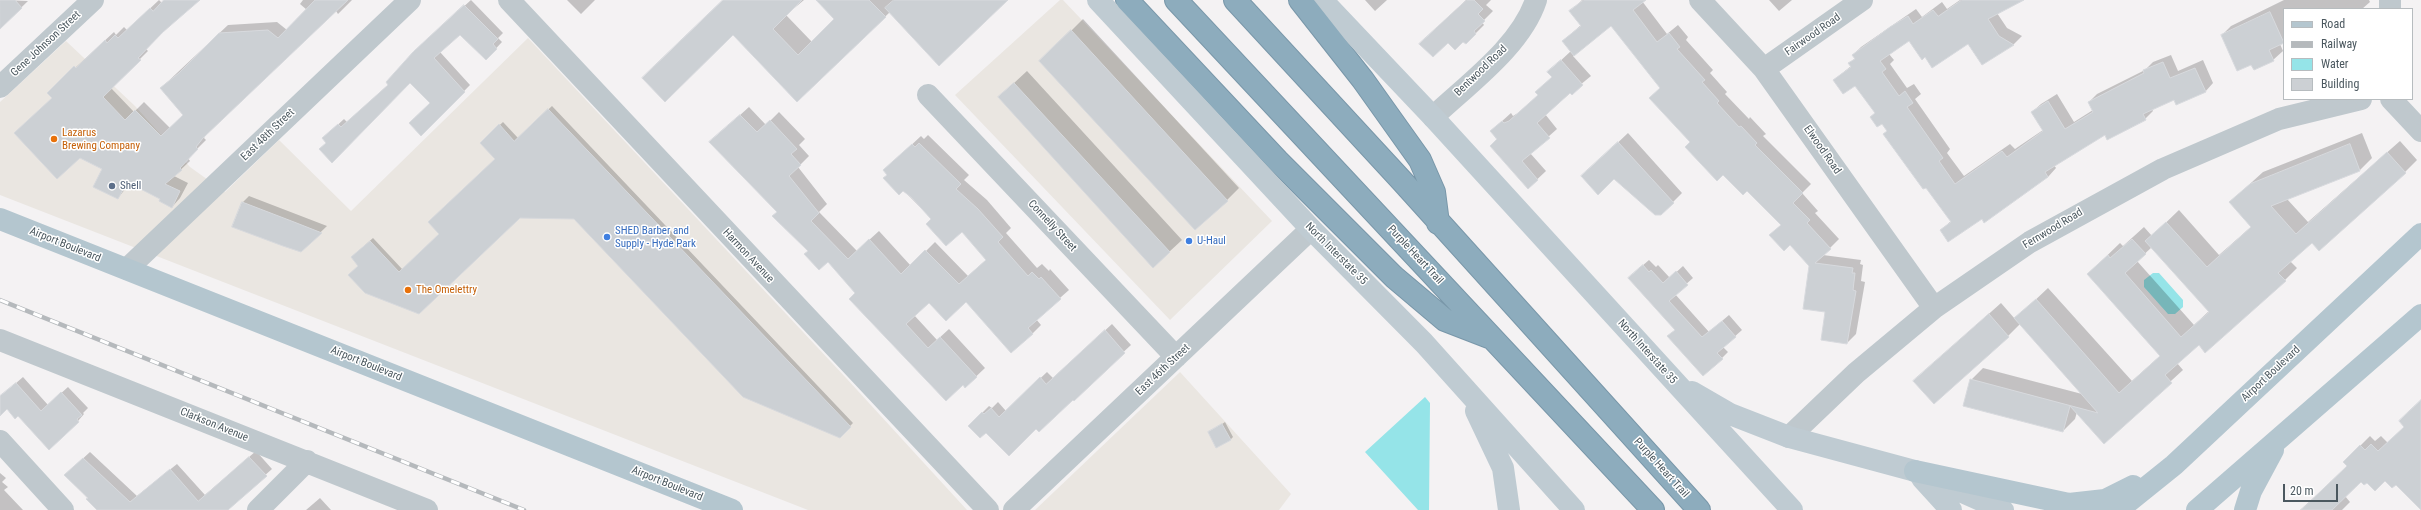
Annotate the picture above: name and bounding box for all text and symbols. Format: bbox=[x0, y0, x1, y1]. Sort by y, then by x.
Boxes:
street label: Gene Johnson Street bbox=[8, 8, 84, 80]
legend bbox=[2283, 8, 2413, 100]
street label: Fairwood Road bbox=[1783, 11, 1843, 59]
text: Road bbox=[2321, 17, 2345, 31]
text: Railway bbox=[2321, 37, 2357, 51]
street label: Bentwood Road bbox=[1452, 43, 1510, 99]
text: Water bbox=[2321, 57, 2349, 71]
text: Building bbox=[2321, 77, 2359, 91]
street label: East 48th Street bbox=[239, 106, 297, 164]
street label: Elwood Road bbox=[1800, 123, 1844, 177]
place label: Lazarus Brewing Company bbox=[62, 126, 140, 152]
marker: Lazarus Brewing Company bbox=[49, 134, 59, 144]
place label: Shell bbox=[120, 179, 141, 193]
marker: Shell bbox=[107, 181, 117, 191]
street label: Connelly Street bbox=[1025, 198, 1079, 254]
street label: Fernwood Road bbox=[2021, 206, 2085, 252]
street label: North Interstate 35 bbox=[1302, 220, 1370, 288]
street label: Purple Heart Trail bbox=[1384, 223, 1446, 287]
place label: SHED Barber and Supply - Hyde Park bbox=[615, 224, 696, 250]
street label: Airport Boulevard bbox=[27, 225, 103, 265]
street label: Harmon Avenue bbox=[720, 226, 776, 286]
marker: SHED Barber and Supply - Hyde Park bbox=[602, 232, 612, 242]
place label: U-Haul bbox=[1197, 234, 1226, 248]
marker: U-Haul bbox=[1184, 236, 1194, 246]
place label: The Omelettry bbox=[416, 283, 477, 297]
marker: The Omelettry bbox=[403, 285, 413, 295]
street label: North Interstate 35 bbox=[1615, 317, 1679, 387]
street label: East 46th Street bbox=[1133, 342, 1193, 398]
street label: Airport Boulevard bbox=[2239, 343, 2303, 405]
street label: Airport Boulevard bbox=[328, 344, 404, 384]
street label: Clarkson Avenue bbox=[178, 405, 250, 445]
street label: Purple Heart Trail bbox=[1631, 435, 1691, 501]
street label: Airport Boulevard bbox=[629, 464, 705, 504]
scale bar bbox=[2285, 476, 2340, 502]
text: 20 m bbox=[2290, 484, 2314, 498]

